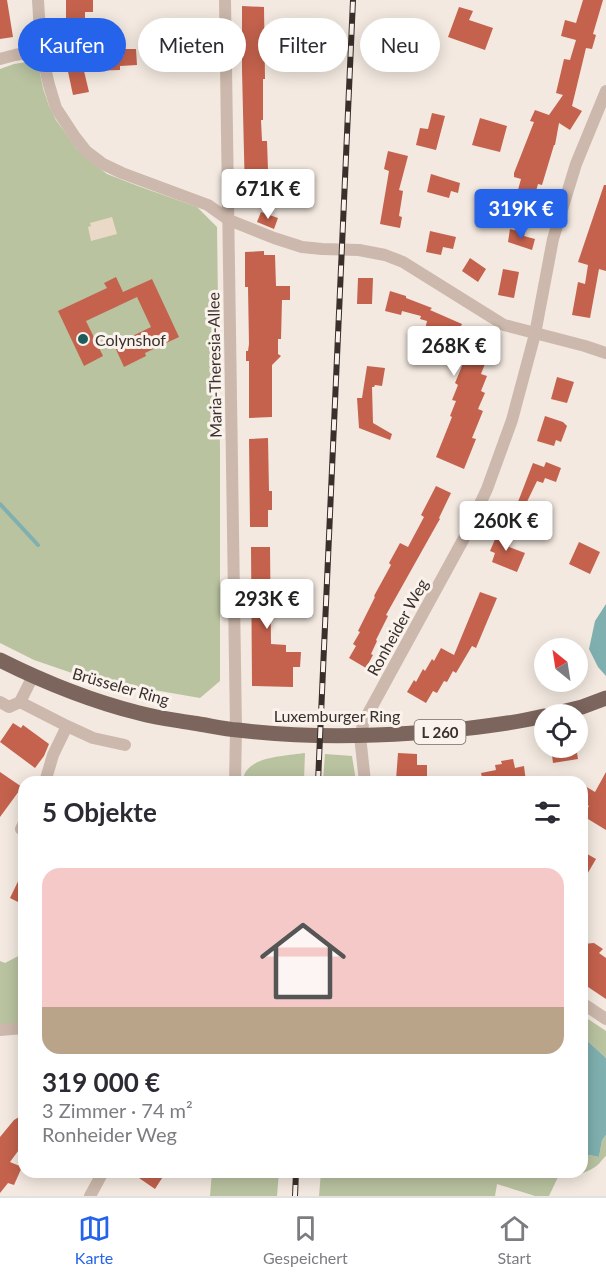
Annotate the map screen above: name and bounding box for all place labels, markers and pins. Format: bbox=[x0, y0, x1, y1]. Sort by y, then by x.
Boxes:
pin: 671K € bbox=[219, 169, 317, 220]
pin: 319K € bbox=[472, 189, 570, 240]
pin: 268K € bbox=[405, 326, 503, 377]
place label: Colynshof bbox=[95, 330, 166, 349]
marker: Colynshof bbox=[76, 332, 90, 346]
pin: 260K € bbox=[457, 501, 555, 552]
pin: 293K € bbox=[218, 579, 316, 630]

